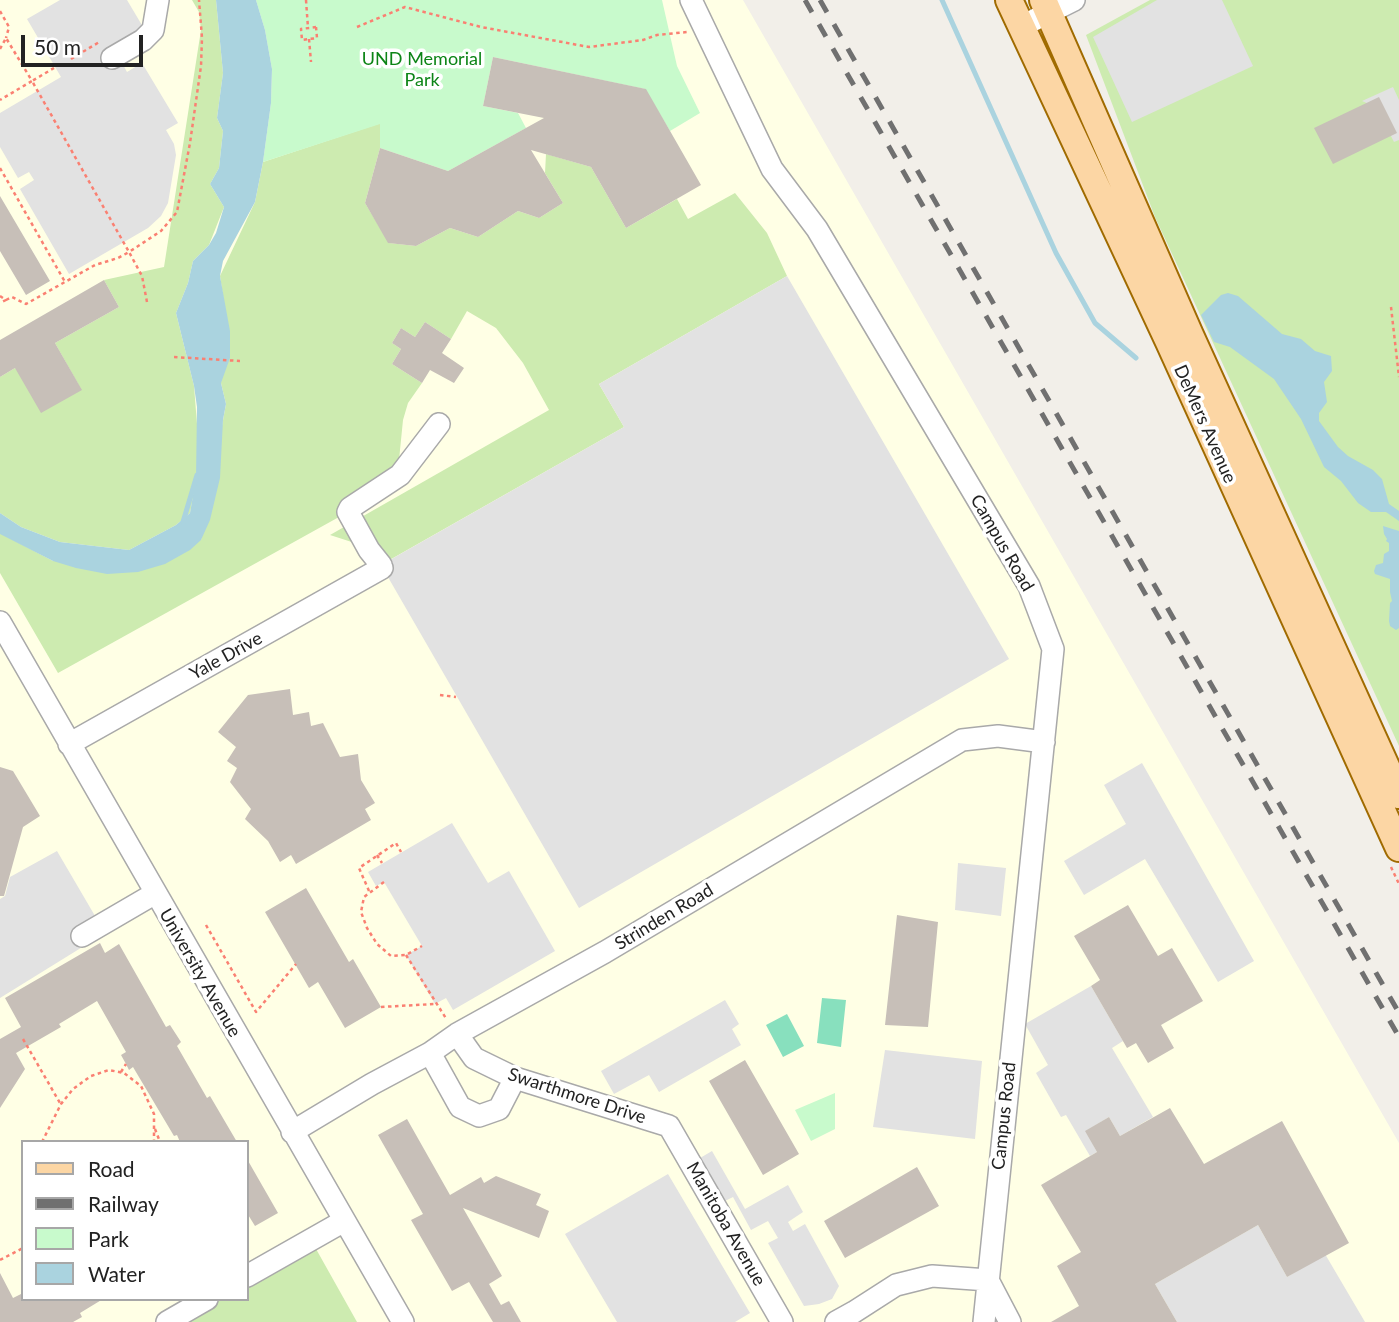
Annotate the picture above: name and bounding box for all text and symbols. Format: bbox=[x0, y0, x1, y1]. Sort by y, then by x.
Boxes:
scale bar bbox=[24, 21, 147, 65]
text: 50 m bbox=[34, 34, 81, 59]
park label: UND Memorial Park bbox=[362, 48, 482, 90]
street label: DeMers Avenue bbox=[1169, 361, 1241, 487]
street label: Campus Road bbox=[966, 491, 1038, 595]
street label: Yale Drive bbox=[186, 627, 266, 685]
street label: Strinden Road bbox=[611, 879, 717, 955]
street label: University Avenue bbox=[155, 905, 245, 1041]
street label: Campus Road bbox=[988, 1061, 1020, 1171]
street label: Swarthmore Drive bbox=[505, 1064, 649, 1128]
legend bbox=[21, 1140, 248, 1301]
text: Road bbox=[88, 1156, 135, 1181]
street label: Manitoba Avenue bbox=[682, 1158, 770, 1290]
text: Railway bbox=[88, 1191, 159, 1216]
text: Park bbox=[88, 1226, 129, 1251]
text: Water bbox=[88, 1261, 145, 1286]

